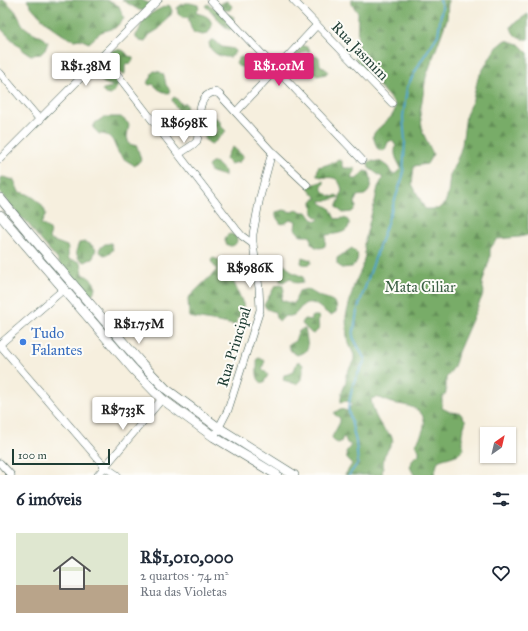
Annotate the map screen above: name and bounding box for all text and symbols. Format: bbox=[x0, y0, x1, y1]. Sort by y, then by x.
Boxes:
street label: Rua Jasmim bbox=[327, 18, 393, 85]
pin: R$1.38M bbox=[49, 53, 123, 87]
pin: R$1.01M bbox=[242, 53, 316, 87]
text: R$1.38M bbox=[61, 58, 111, 74]
text: R$1.01M bbox=[254, 58, 304, 74]
pin: R$698K bbox=[151, 110, 217, 144]
text: R$698K bbox=[161, 115, 207, 131]
pin: R$986K bbox=[217, 255, 283, 289]
text: R$986K bbox=[227, 260, 273, 276]
park label: Mata Ciliar bbox=[384, 278, 456, 296]
street label: Rua Principal bbox=[213, 304, 255, 389]
pin: R$1.75M bbox=[102, 311, 176, 345]
text: R$1.75M bbox=[114, 316, 164, 332]
place label: Tudo Falantes bbox=[31, 324, 82, 359]
marker: Tudo Falantes bbox=[18, 337, 28, 347]
pin: R$733K bbox=[90, 397, 156, 431]
text: R$733K bbox=[101, 402, 145, 418]
north arrow bbox=[480, 427, 516, 463]
map controls bbox=[480, 427, 516, 463]
scale bar bbox=[12, 447, 110, 466]
text: 100 m bbox=[18, 449, 47, 462]
icon: filters bbox=[490, 488, 512, 510]
text: 6 imóveis bbox=[16, 489, 82, 510]
text: R$1,010,000 bbox=[140, 547, 234, 568]
icon: home bbox=[48, 549, 96, 597]
icon: heart bbox=[490, 562, 512, 584]
text: 2 quartos · 74 m² bbox=[140, 568, 229, 584]
text: Rua das Violetas bbox=[140, 584, 227, 600]

